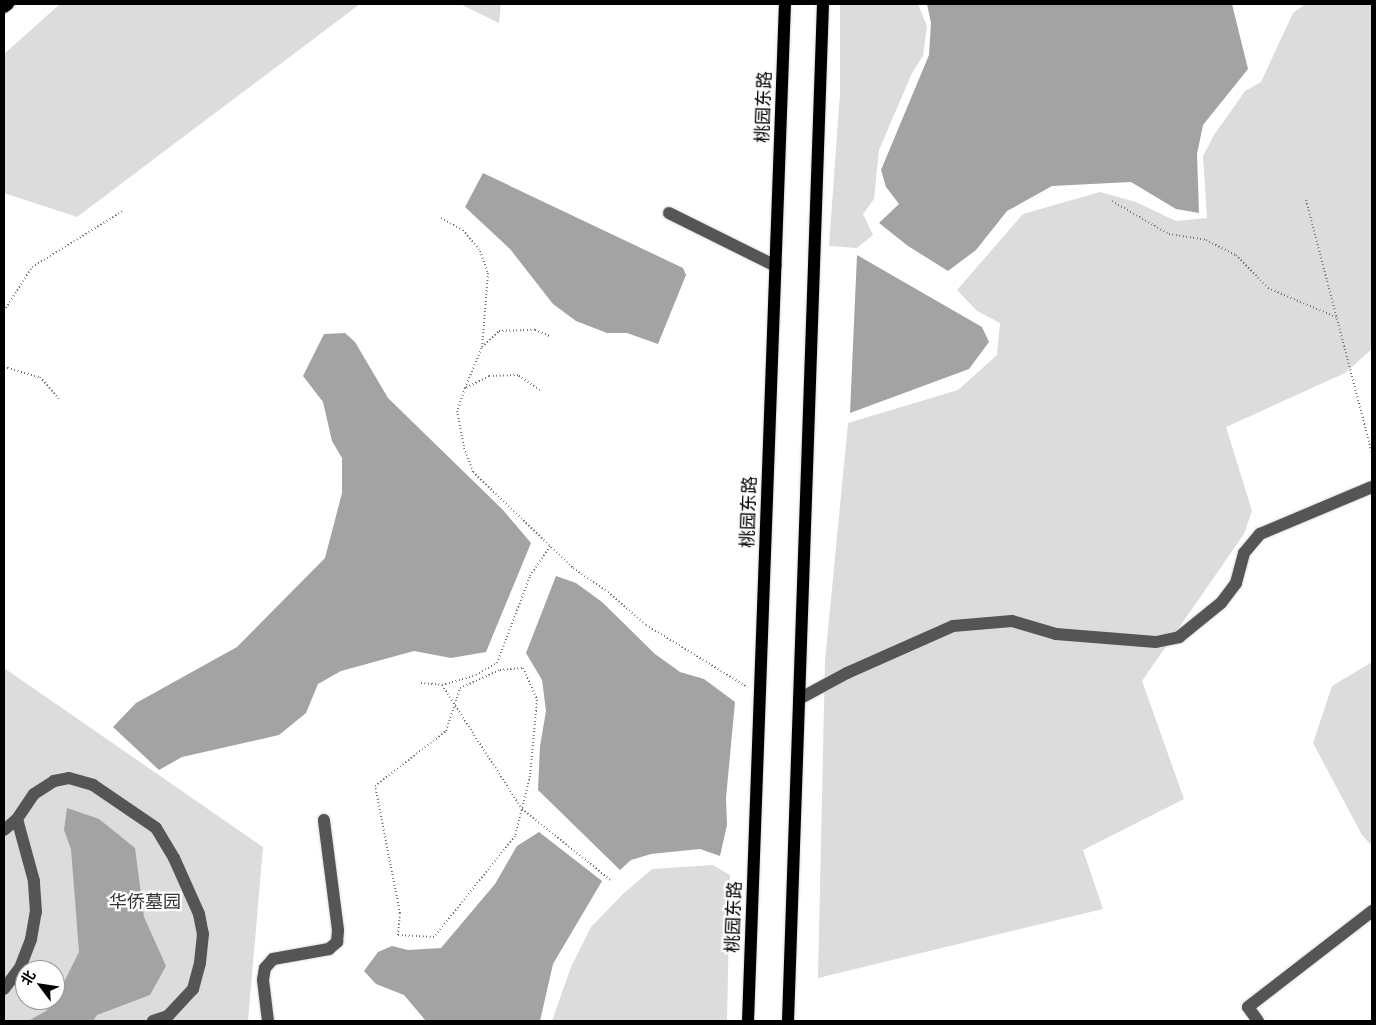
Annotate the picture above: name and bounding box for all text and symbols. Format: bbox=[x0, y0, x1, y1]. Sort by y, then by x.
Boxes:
street label: 桃园东路 bbox=[752, 71, 776, 143]
street label: 桃园东路 bbox=[737, 476, 761, 548]
street label: 桃园东路 bbox=[722, 881, 746, 953]
park label: 华侨墓园 bbox=[109, 891, 181, 913]
north arrow bbox=[15, 960, 65, 1010]
text: 北 bbox=[18, 968, 38, 988]

